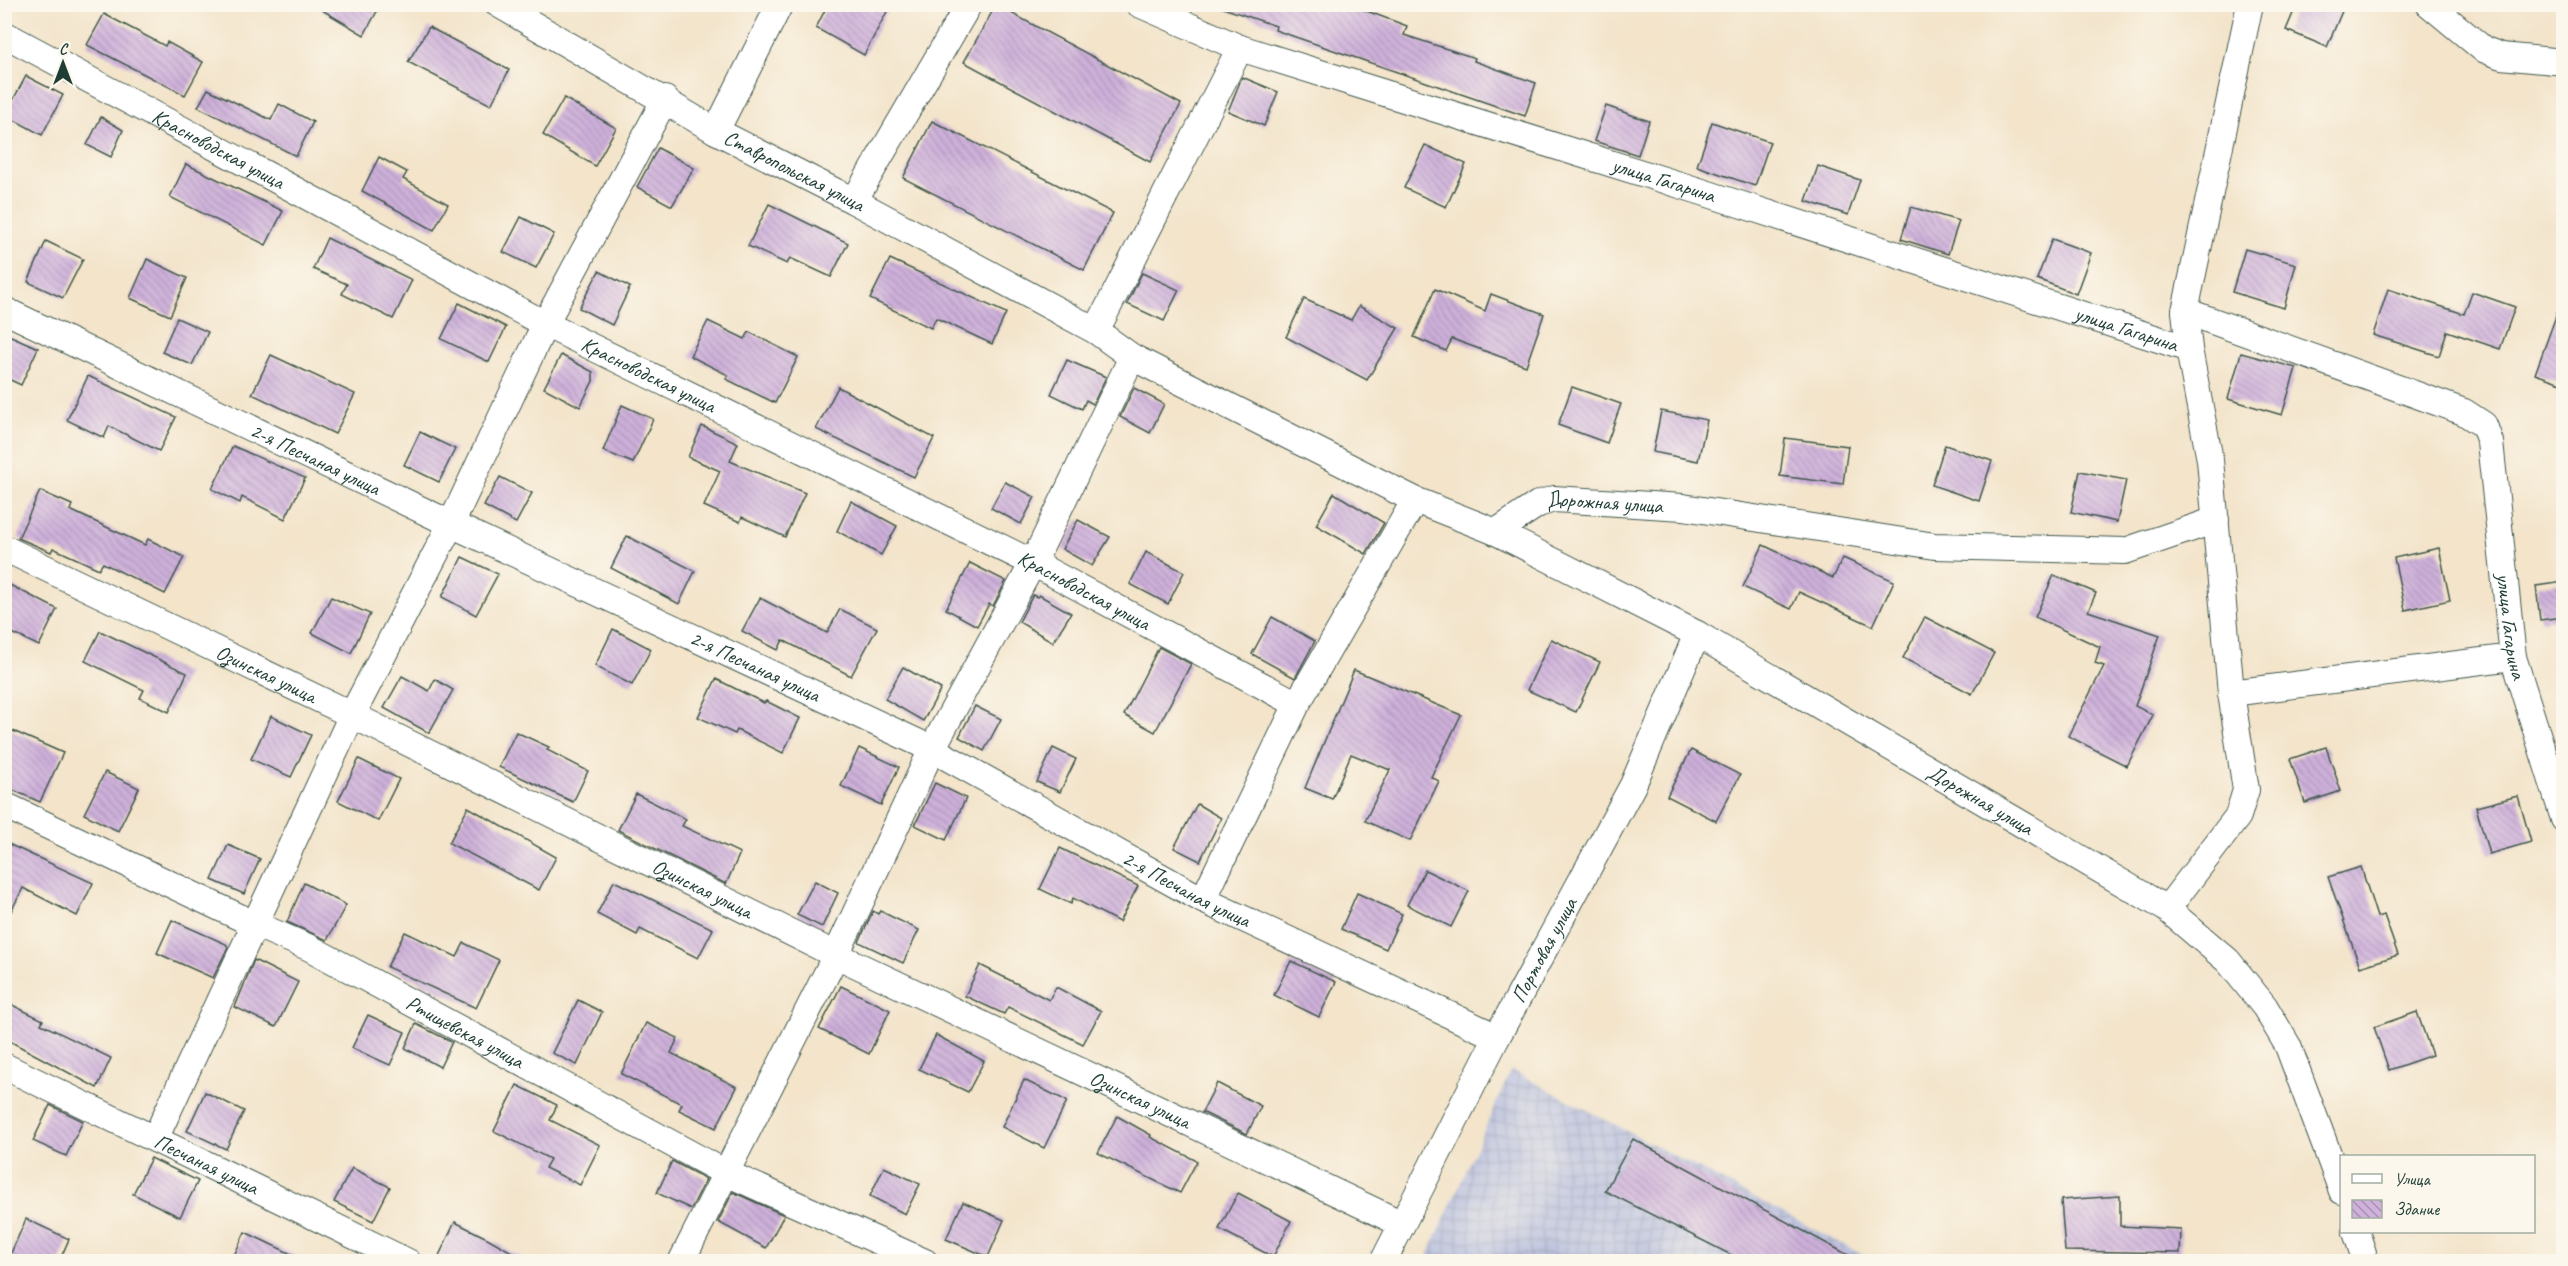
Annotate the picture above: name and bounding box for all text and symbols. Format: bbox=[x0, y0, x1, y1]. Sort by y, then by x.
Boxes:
north arrow bbox=[33, 33, 93, 93]
text: С bbox=[59, 39, 69, 59]
street label: Красноводская улица bbox=[148, 103, 290, 196]
street label: Ставропольская улица bbox=[720, 124, 870, 218]
street label: улица Гагарина bbox=[1607, 151, 1720, 209]
street label: улица Гагарина bbox=[2070, 299, 2183, 358]
street label: Красноводская улица bbox=[577, 331, 721, 419]
street label: 2-я Песчаная улица bbox=[246, 417, 386, 502]
street label: Дорожная улица bbox=[1541, 484, 1665, 519]
street label: Красноводская улица bbox=[1014, 545, 1156, 637]
street label: улица Гагарина bbox=[2491, 570, 2533, 684]
street label: 2-я Песчаная улица bbox=[686, 625, 825, 708]
street label: Озинская улица bbox=[212, 639, 323, 710]
street label: Дорожная улица bbox=[1923, 759, 2039, 842]
street label: 2-я Песчаная улица bbox=[1118, 845, 1256, 934]
street label: Озинская улица bbox=[648, 853, 759, 925]
street label: Портовая улица bbox=[1505, 892, 1584, 1007]
street label: Ртищевская улица bbox=[402, 990, 530, 1075]
street label: Озинская улица bbox=[1086, 1065, 1197, 1136]
street label: Песчаная улица bbox=[150, 1128, 264, 1201]
legend bbox=[2340, 1155, 2535, 1233]
text: Улица bbox=[2394, 1168, 2431, 1190]
text: Здание bbox=[2394, 1198, 2440, 1220]

